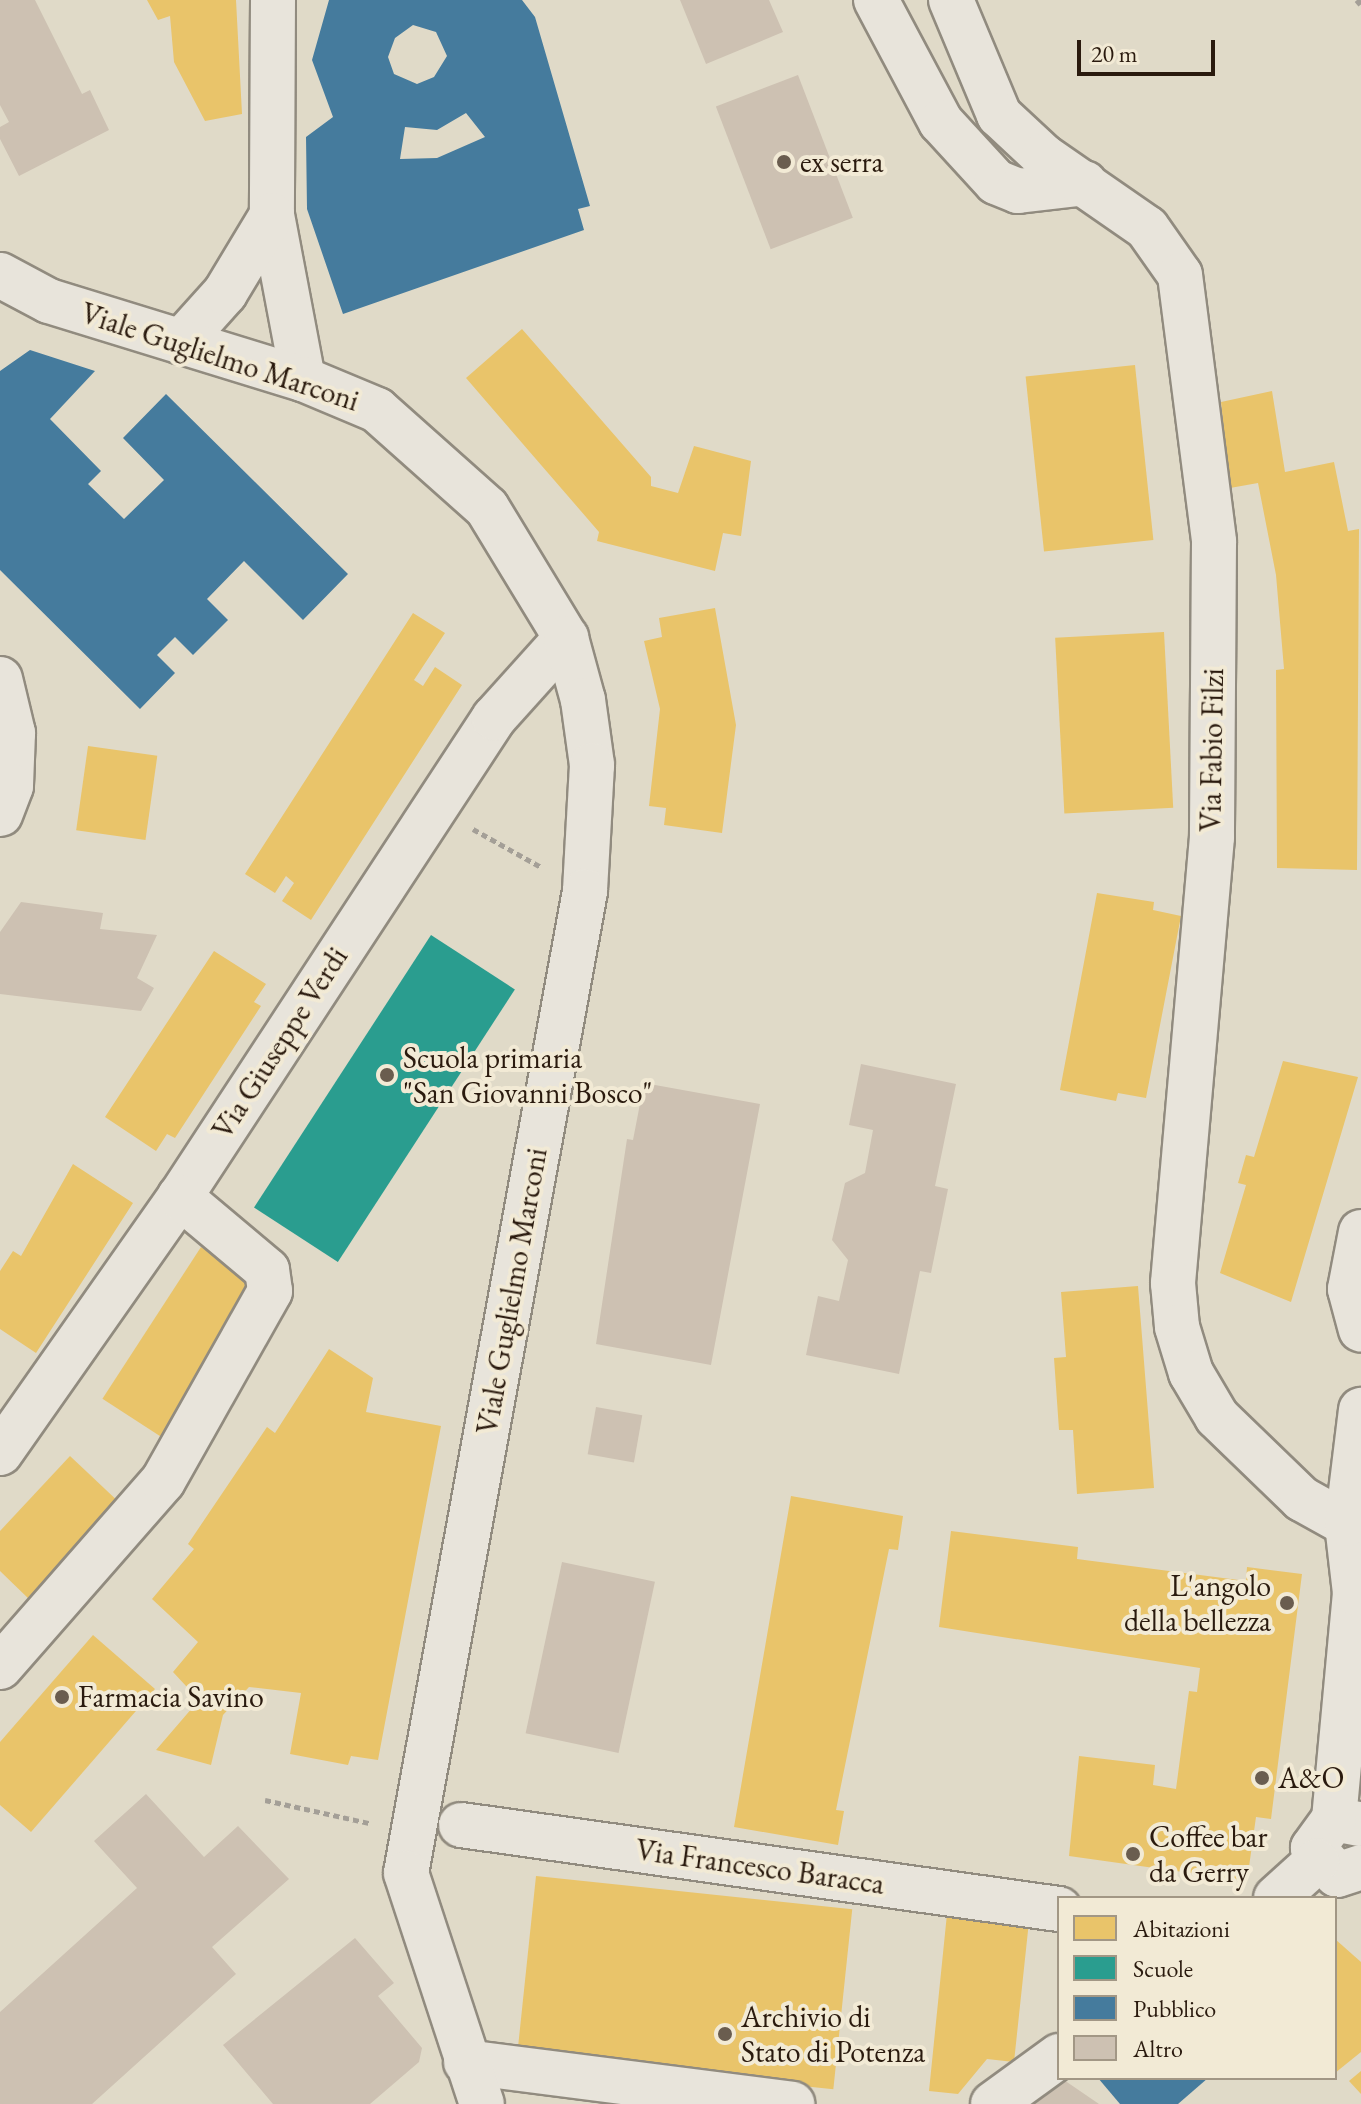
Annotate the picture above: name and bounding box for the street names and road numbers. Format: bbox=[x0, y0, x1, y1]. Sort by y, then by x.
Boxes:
street label: Viale Guglielmo Marconi bbox=[76, 295, 364, 419]
street label: Via Fabio Filzi bbox=[1193, 668, 1231, 832]
street label: Via Giuseppe Verdi bbox=[205, 940, 355, 1146]
street label: Viale Guglielmo Marconi bbox=[469, 1145, 555, 1437]
street label: Via Francesco Baracca bbox=[633, 1832, 887, 1902]

